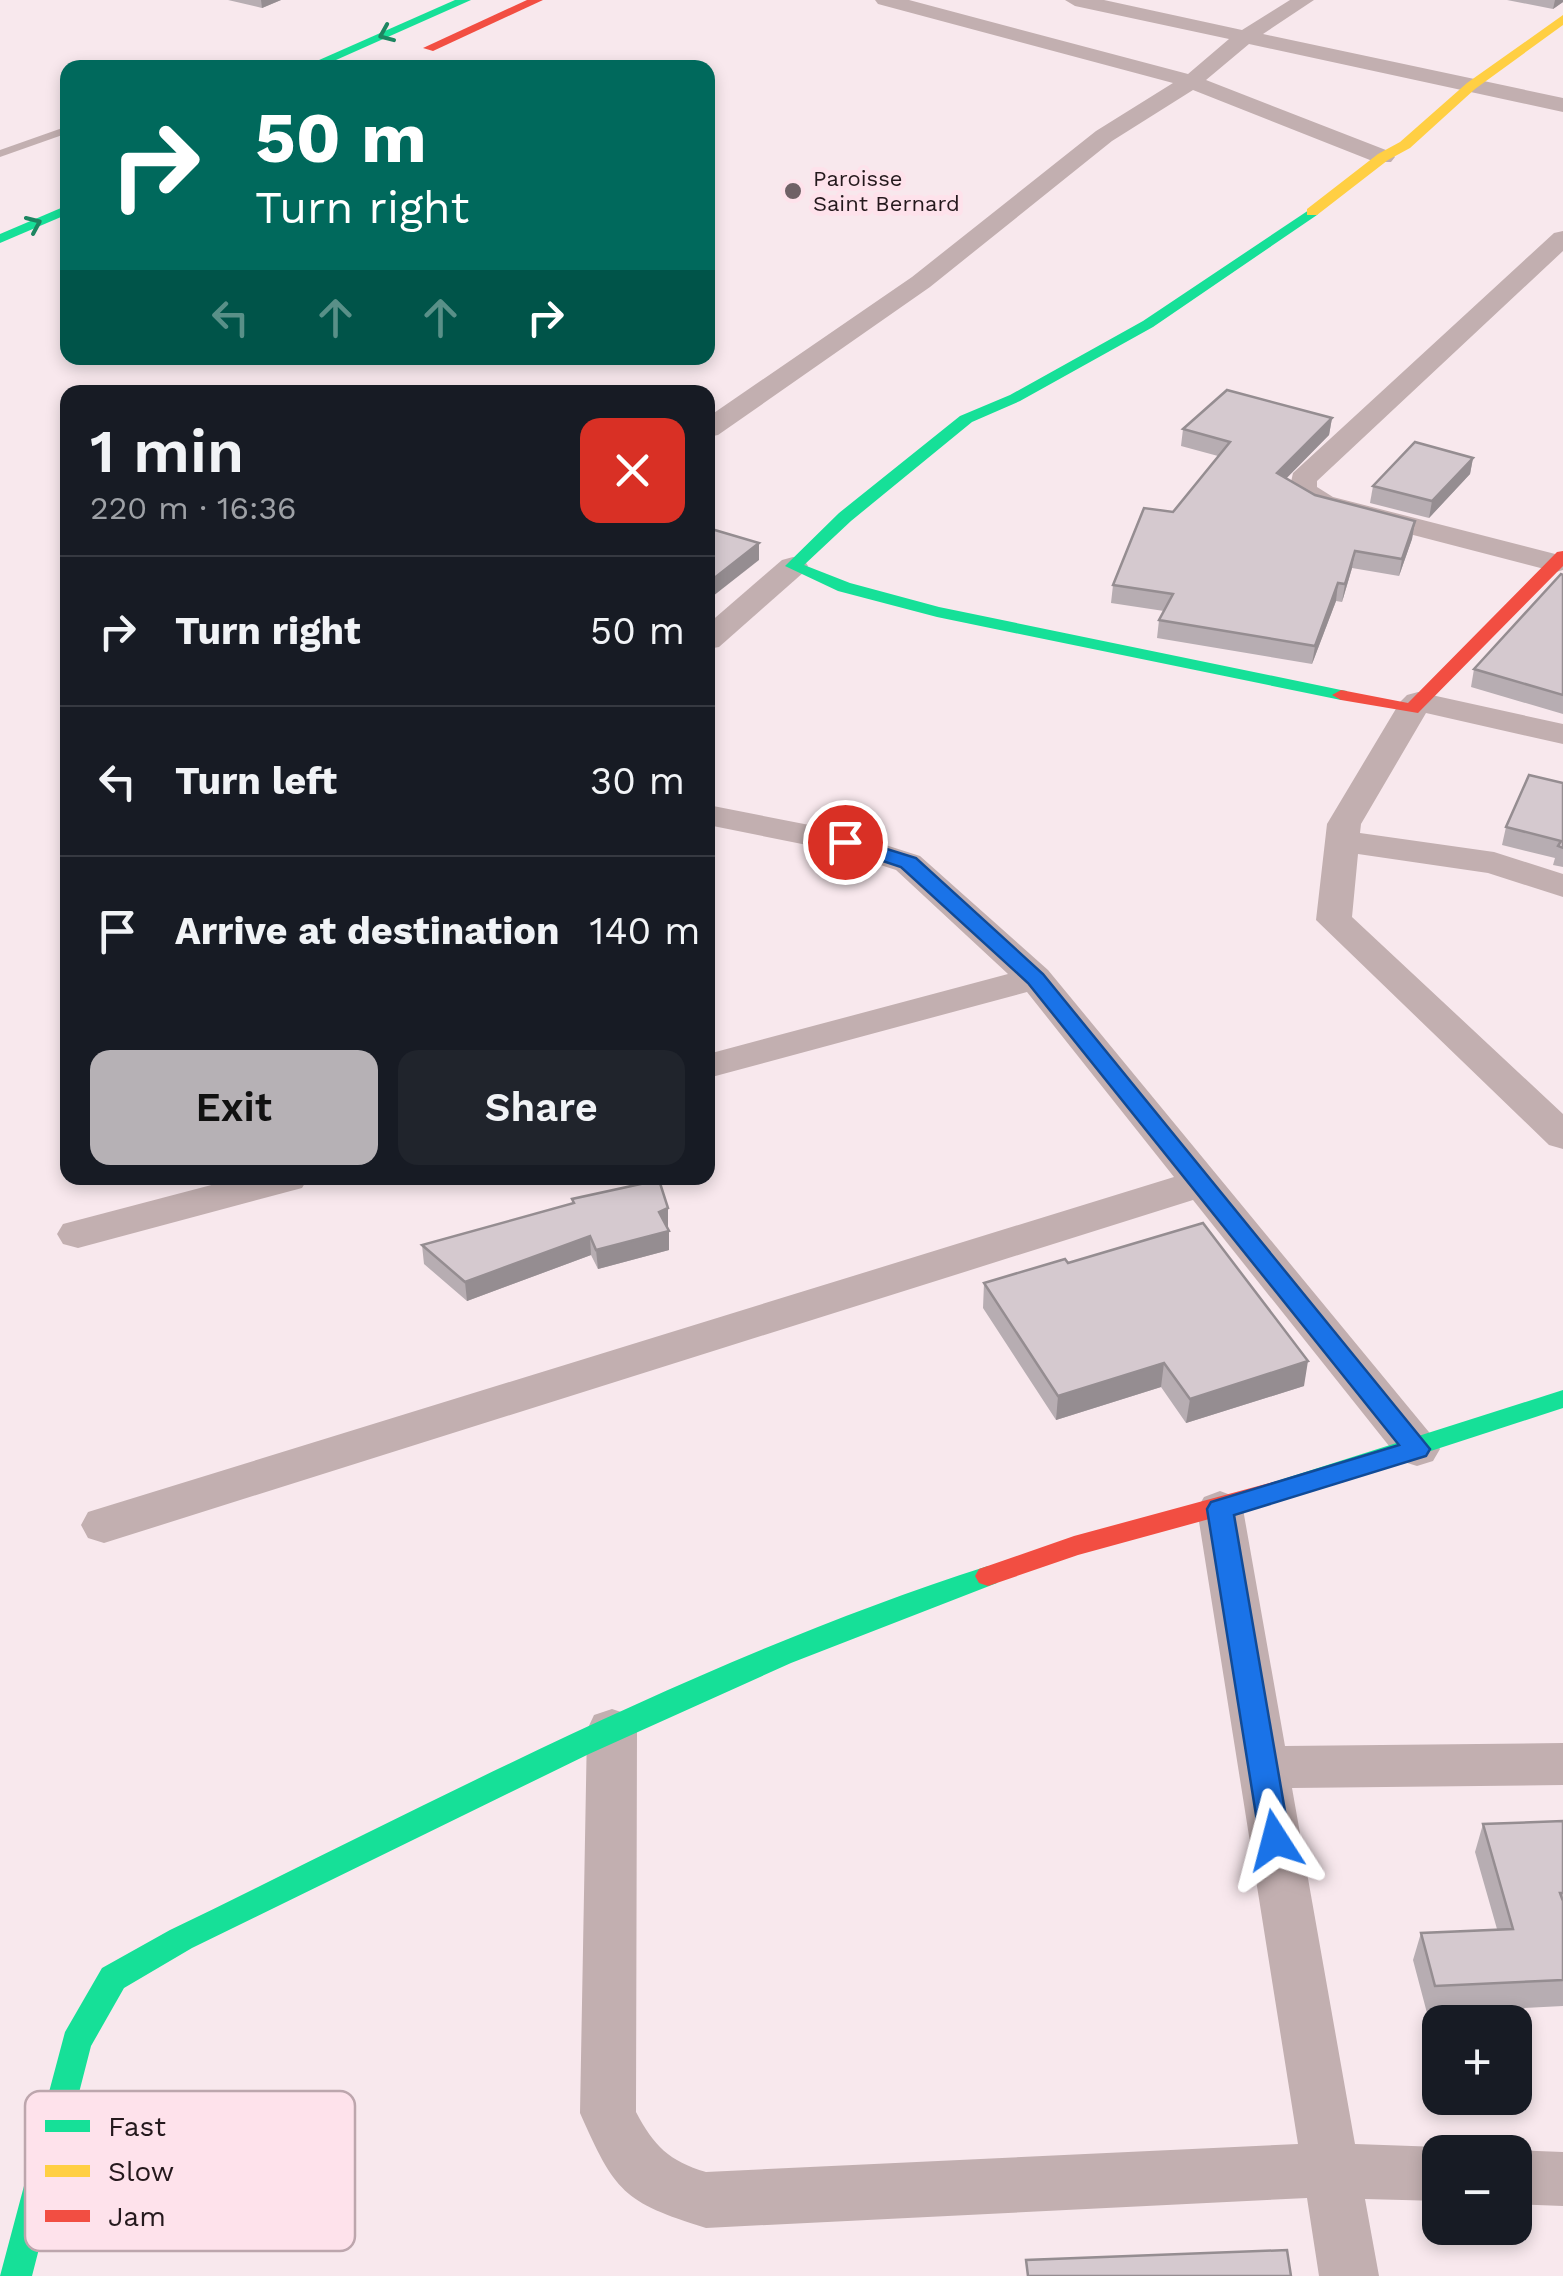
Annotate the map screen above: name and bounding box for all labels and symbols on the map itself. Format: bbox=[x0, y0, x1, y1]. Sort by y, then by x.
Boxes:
one-way arrow bbox=[378, 22, 396, 42]
place label: Paroisse Saint Bernard bbox=[813, 166, 960, 216]
marker: Paroisse Saint Bernard bbox=[782, 180, 804, 202]
one-way arrow bbox=[24, 216, 42, 236]
pin bbox=[803, 800, 888, 885]
position arrow bbox=[1223, 1788, 1327, 1892]
legend bbox=[25, 2091, 355, 2251]
text: Fast bbox=[108, 2110, 166, 2143]
text: Slow bbox=[108, 2155, 174, 2188]
text: Jam bbox=[108, 2200, 166, 2233]

